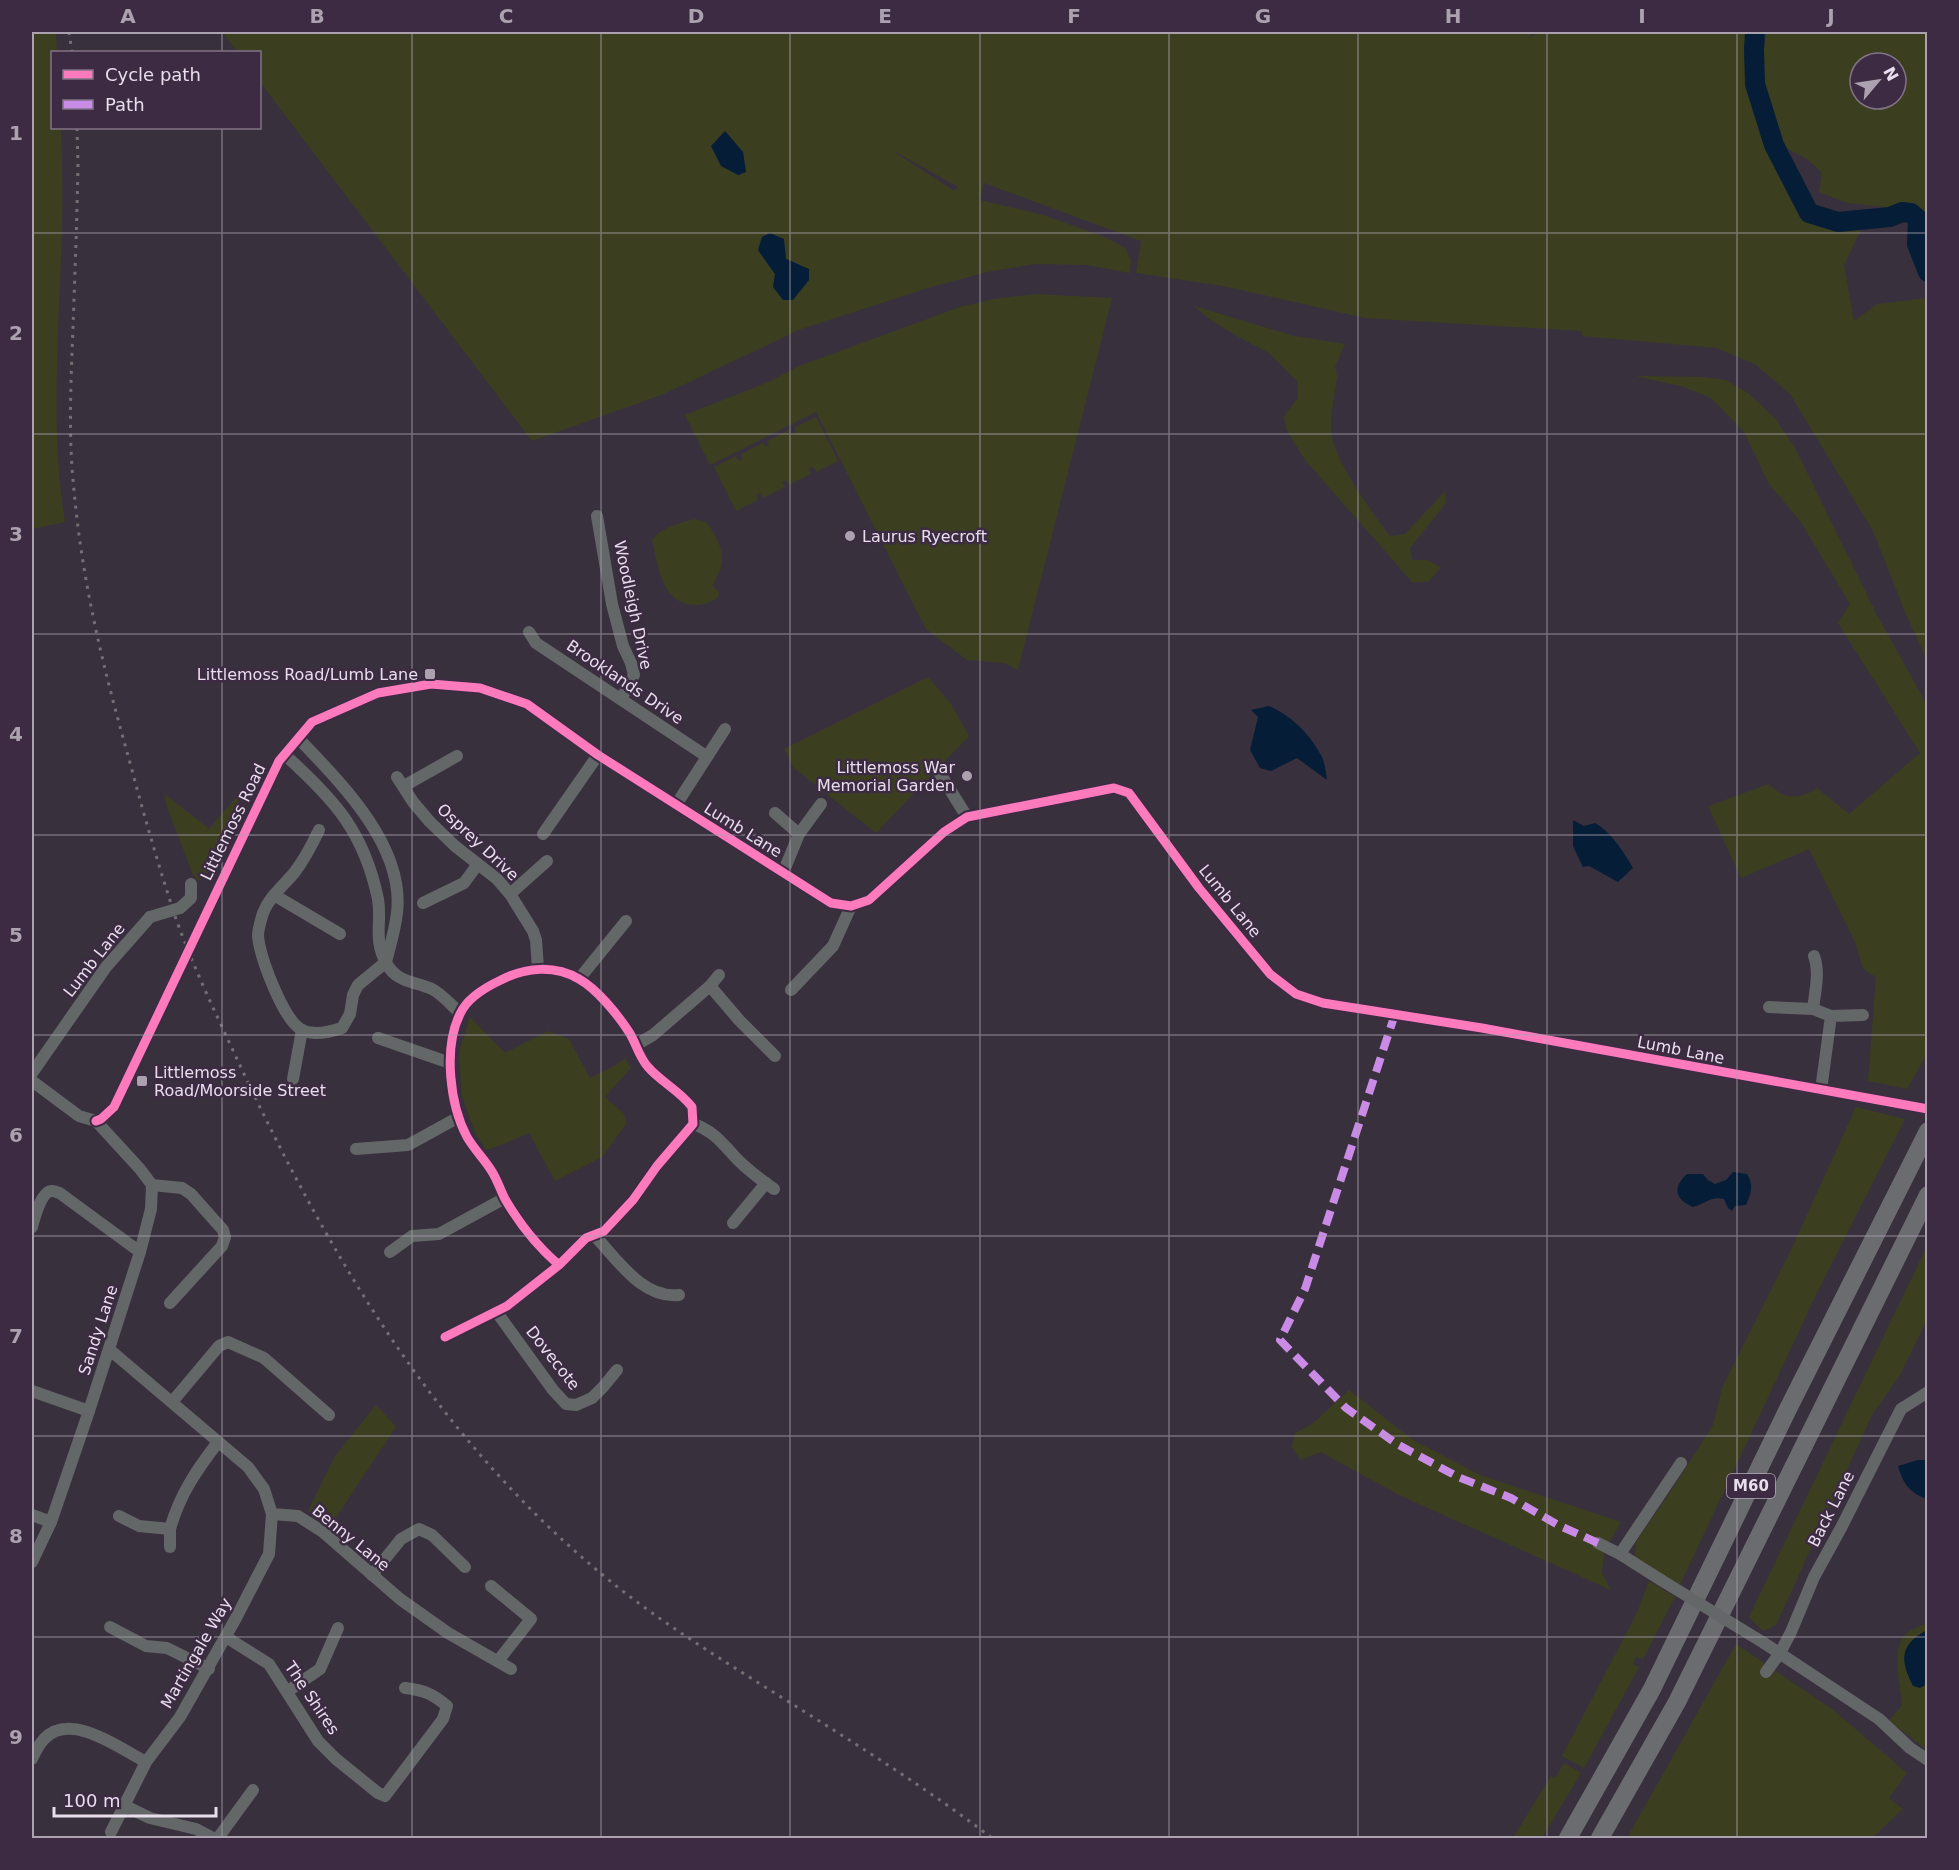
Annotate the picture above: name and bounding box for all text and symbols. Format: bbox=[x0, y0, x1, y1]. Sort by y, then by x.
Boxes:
text: A bbox=[120, 4, 136, 28]
text: B bbox=[309, 4, 325, 28]
text: C bbox=[499, 4, 513, 28]
text: D bbox=[688, 4, 704, 28]
text: E bbox=[878, 4, 892, 28]
text: F bbox=[1067, 4, 1081, 28]
text: G bbox=[1255, 4, 1271, 28]
text: H bbox=[1445, 4, 1461, 28]
text: I bbox=[1638, 4, 1646, 28]
text: J bbox=[1825, 4, 1835, 28]
legend bbox=[51, 51, 261, 129]
north arrow bbox=[1848, 51, 1908, 111]
text: Cycle path bbox=[105, 64, 201, 85]
text: N bbox=[1879, 64, 1902, 84]
text: Path bbox=[105, 94, 145, 115]
text: 1 bbox=[9, 121, 23, 145]
text: 2 bbox=[9, 321, 23, 345]
text: 3 bbox=[9, 522, 23, 546]
place label: Laurus Ryecroft bbox=[862, 527, 987, 546]
marker: Laurus Ryecroft bbox=[843, 529, 857, 543]
street label: Woodleigh Drive bbox=[610, 539, 656, 671]
street label: Brooklands Drive bbox=[563, 636, 687, 728]
place label: Littlemoss Road/Lumb Lane bbox=[197, 665, 418, 684]
marker: Littlemoss Road/Lumb Lane bbox=[423, 667, 437, 681]
text: 4 bbox=[9, 722, 23, 746]
place label: Littlemoss War Memorial Garden bbox=[817, 758, 955, 795]
street label: Littlemoss Road bbox=[197, 761, 269, 883]
marker: Littlemoss War Memorial Garden bbox=[960, 769, 974, 783]
street label: Osprey Drive bbox=[433, 799, 523, 885]
street label: Lumb Lane bbox=[701, 799, 785, 861]
street label: Lumb Lane bbox=[1195, 861, 1265, 941]
street label: Lumb Lane bbox=[59, 919, 129, 1001]
text: 5 bbox=[9, 923, 23, 947]
street label: Lumb Lane bbox=[1636, 1032, 1726, 1068]
place label: Littlemoss Road/Moorside Street bbox=[154, 1063, 326, 1100]
marker: Littlemoss Road/Moorside Street bbox=[135, 1074, 149, 1088]
text: 6 bbox=[9, 1123, 23, 1147]
street label: Sandy Lane bbox=[75, 1283, 121, 1377]
street label: Dovecote bbox=[522, 1322, 584, 1394]
text: 7 bbox=[9, 1324, 23, 1348]
street label: Back Lane bbox=[1804, 1468, 1858, 1550]
road number: M60 bbox=[1727, 1474, 1775, 1498]
street label: Benny Lane bbox=[308, 1501, 394, 1575]
text: 8 bbox=[9, 1524, 23, 1548]
street label: Martingale Way bbox=[157, 1594, 235, 1712]
street label: The Shires bbox=[280, 1657, 343, 1738]
text: 9 bbox=[9, 1725, 23, 1749]
scale bar bbox=[54, 1780, 216, 1818]
text: 100 m bbox=[63, 1790, 121, 1811]

